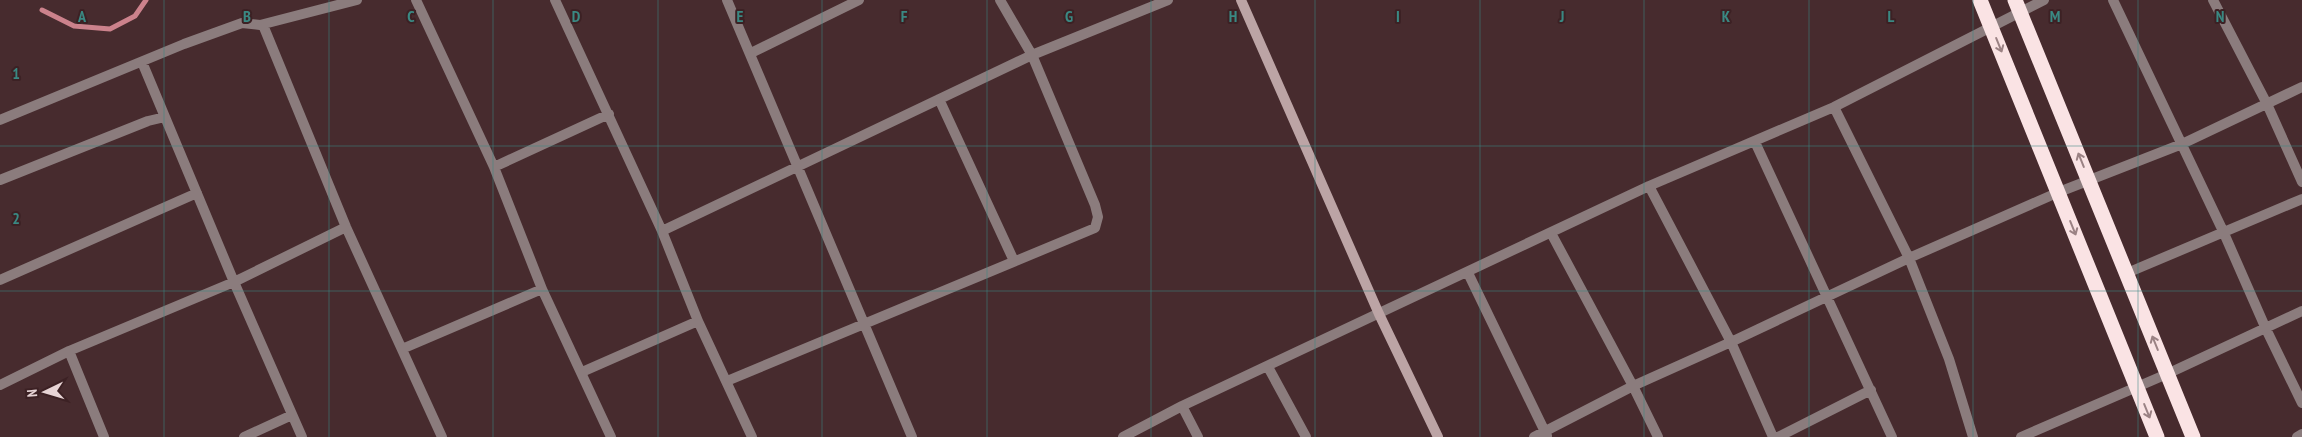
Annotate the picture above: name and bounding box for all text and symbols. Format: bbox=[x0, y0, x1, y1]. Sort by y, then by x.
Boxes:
text: A bbox=[77, 6, 87, 26]
text: B bbox=[243, 6, 251, 26]
text: C bbox=[407, 6, 415, 26]
text: D bbox=[572, 6, 581, 26]
text: E bbox=[737, 6, 744, 26]
text: F bbox=[901, 6, 908, 26]
text: G bbox=[1065, 6, 1073, 26]
text: H bbox=[1229, 6, 1237, 26]
text: I bbox=[1396, 6, 1400, 26]
text: J bbox=[1559, 6, 1564, 26]
text: K bbox=[1722, 6, 1731, 26]
text: L bbox=[1888, 6, 1895, 26]
text: M bbox=[2050, 6, 2060, 26]
text: N bbox=[2216, 6, 2224, 26]
one-way arrow bbox=[1995, 37, 2004, 52]
text: 1 bbox=[12, 63, 20, 83]
one-way arrow bbox=[2076, 153, 2085, 168]
text: 2 bbox=[12, 208, 20, 228]
one-way arrow bbox=[2069, 220, 2078, 235]
one-way arrow bbox=[2150, 336, 2159, 351]
north arrow bbox=[20, 367, 70, 417]
text: N bbox=[23, 389, 41, 398]
one-way arrow bbox=[2142, 403, 2152, 418]

